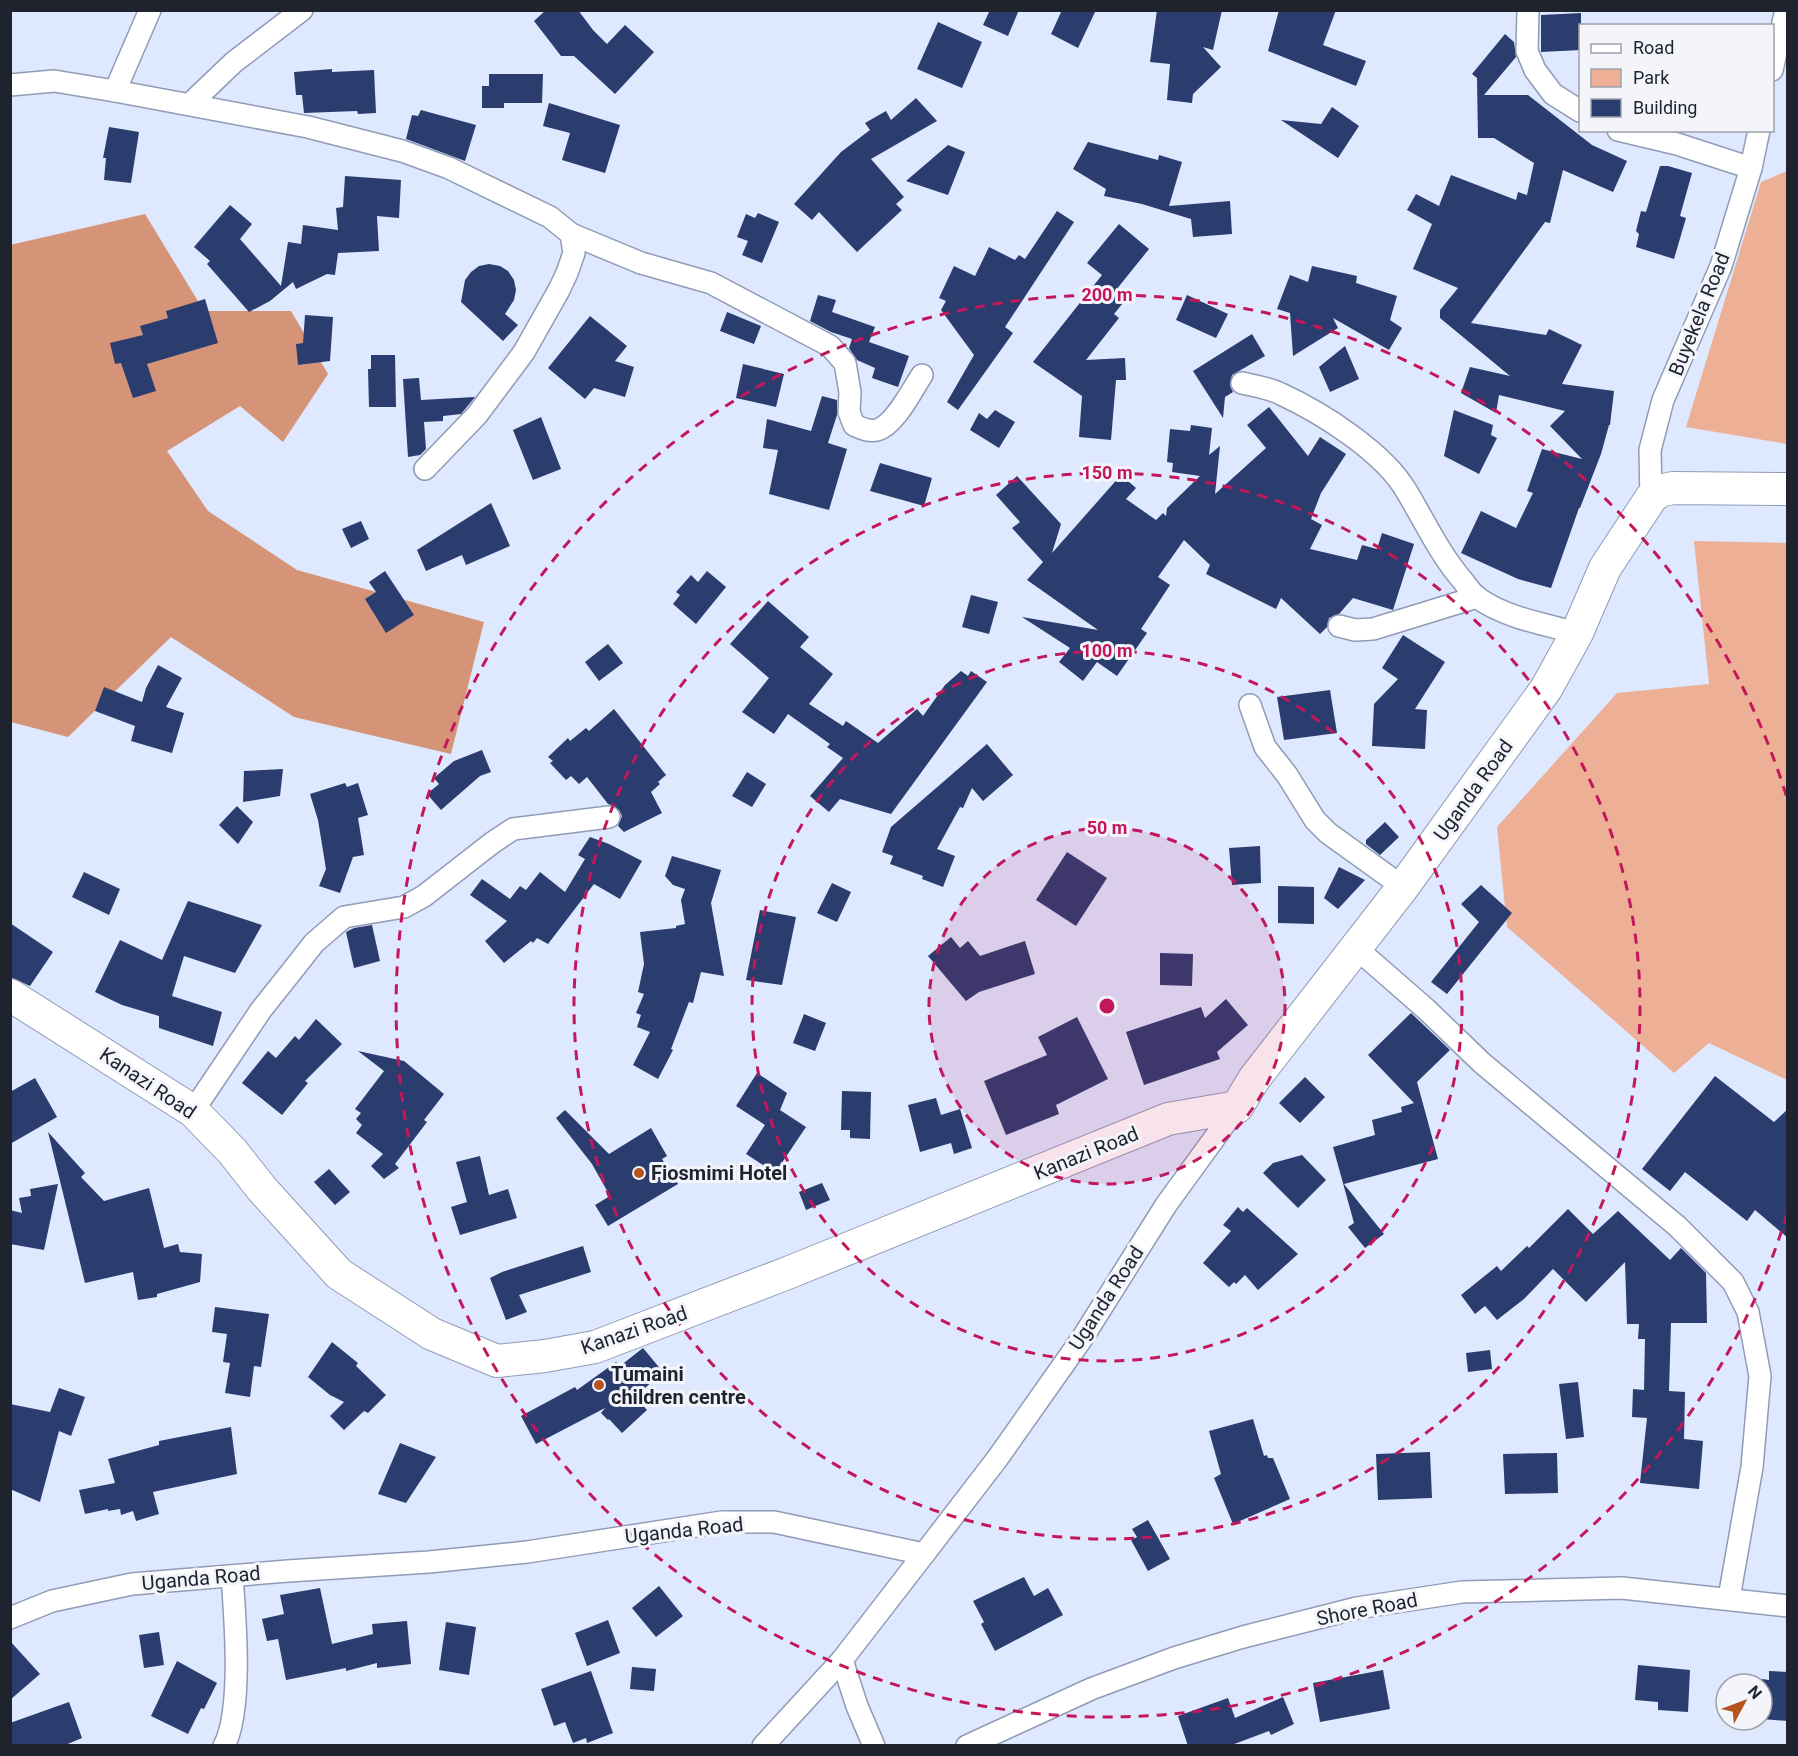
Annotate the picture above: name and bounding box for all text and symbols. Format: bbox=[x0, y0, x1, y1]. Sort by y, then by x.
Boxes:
legend bbox=[1579, 24, 1774, 132]
text: Road bbox=[1633, 37, 1674, 58]
text: Park bbox=[1633, 67, 1670, 88]
text: Building bbox=[1633, 97, 1697, 118]
street label: Buyekela Road bbox=[1663, 249, 1735, 379]
text: 200 m bbox=[1081, 284, 1133, 305]
text: 150 m bbox=[1081, 462, 1133, 483]
text: 100 m bbox=[1081, 640, 1133, 661]
street label: Uganda Road bbox=[1428, 735, 1518, 845]
text: 50 m bbox=[1087, 817, 1127, 838]
centre of rings bbox=[1097, 996, 1117, 1016]
street label: Kanazi Road bbox=[95, 1042, 201, 1124]
street label: Kanazi Road bbox=[1030, 1121, 1142, 1185]
place label: Fiosmimi Hotel bbox=[651, 1161, 787, 1185]
marker: Fiosmimi Hotel bbox=[632, 1166, 646, 1180]
street label: Uganda Road bbox=[1063, 1242, 1149, 1354]
street label: Kanazi Road bbox=[578, 1301, 690, 1359]
place label: Tumaini children centre bbox=[611, 1362, 746, 1409]
marker: Tumaini children centre bbox=[592, 1378, 606, 1392]
street label: Uganda Road bbox=[624, 1512, 744, 1548]
street label: Uganda Road bbox=[141, 1561, 261, 1595]
street label: Shore Road bbox=[1314, 1587, 1420, 1631]
north arrow bbox=[1714, 1672, 1774, 1732]
text: N bbox=[1744, 1682, 1766, 1703]

